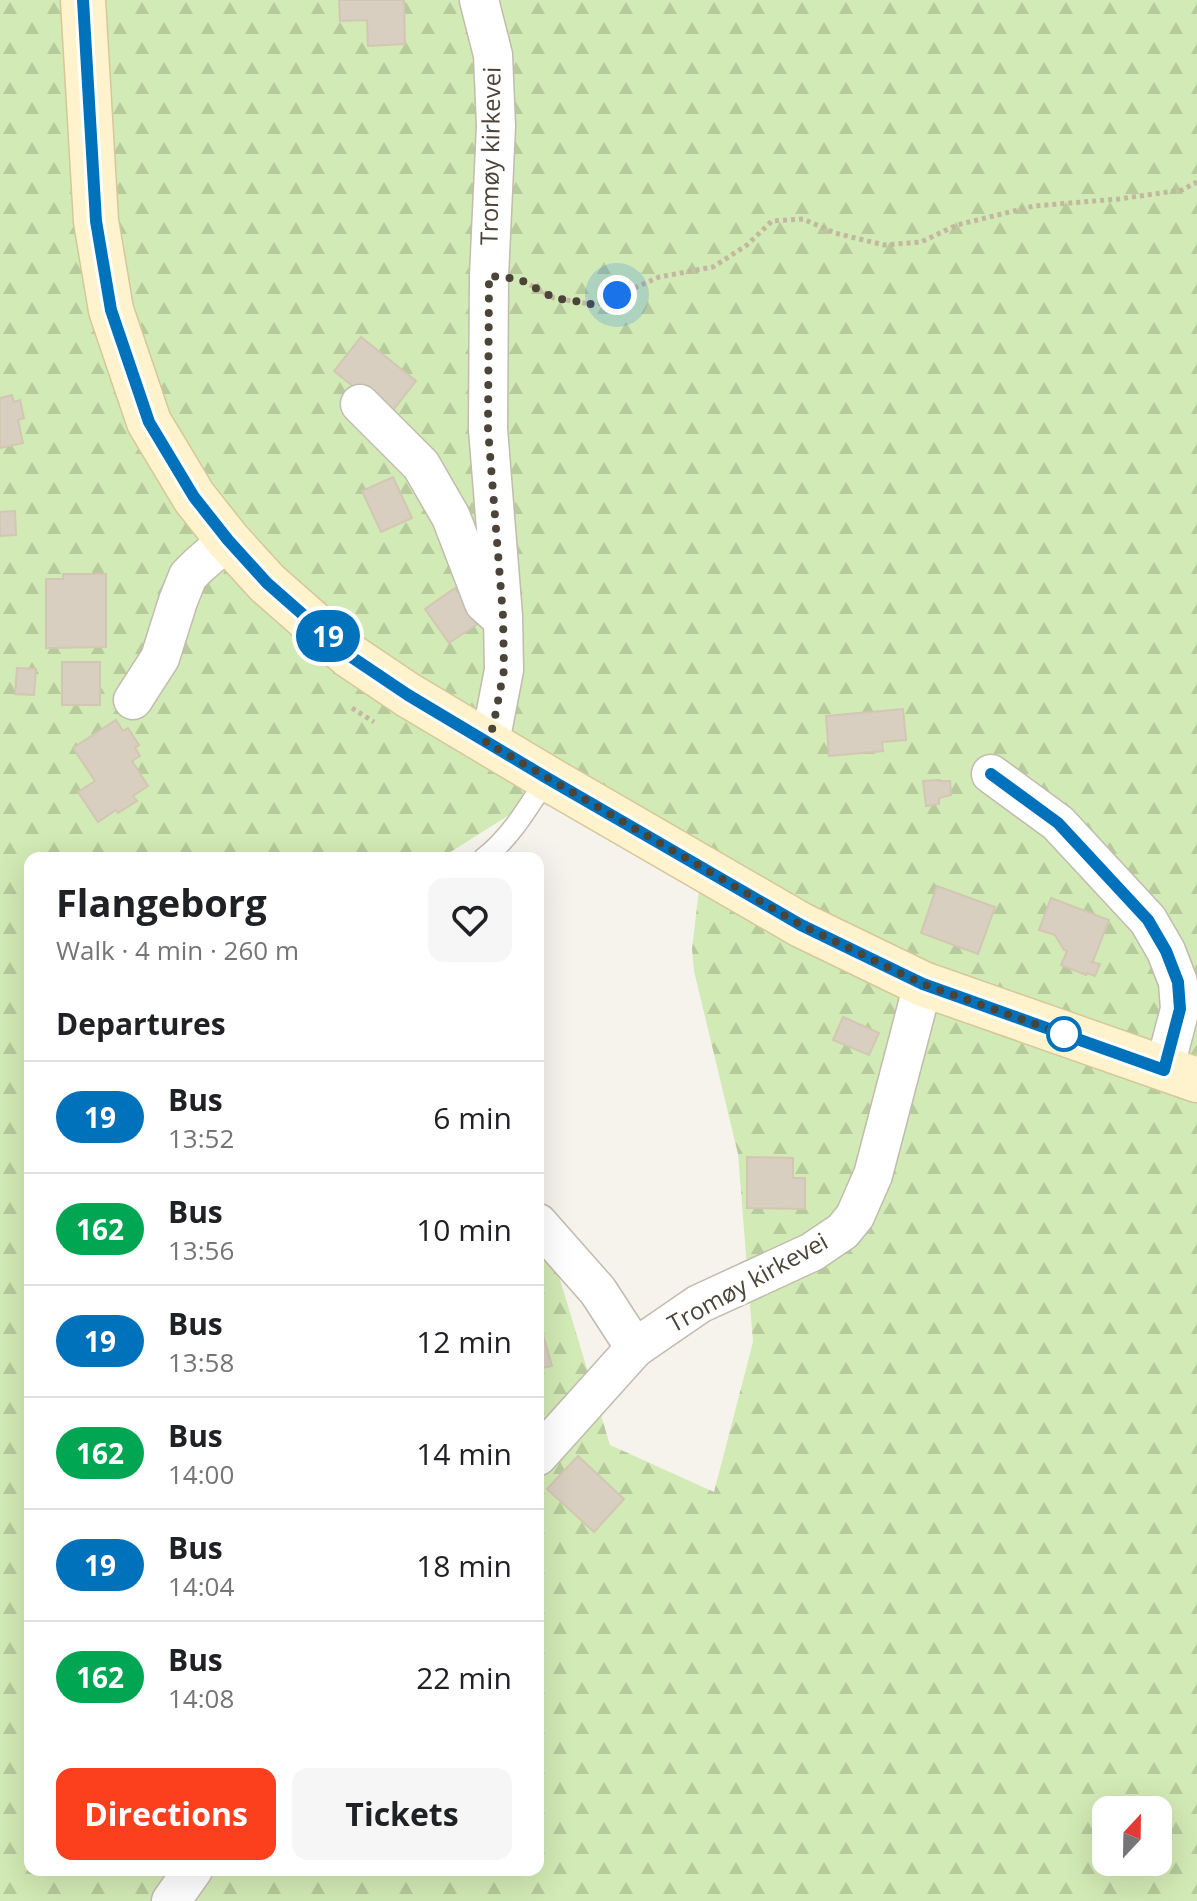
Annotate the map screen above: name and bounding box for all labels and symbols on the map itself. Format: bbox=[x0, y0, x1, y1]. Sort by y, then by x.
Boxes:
street label: Tromøy kirkevei bbox=[471, 66, 508, 245]
your location bbox=[597, 275, 637, 315]
line badge: 19 bbox=[292, 610, 364, 662]
unlabelled marker bbox=[1047, 1017, 1081, 1051]
street label: Tromøy kirkevei bbox=[661, 1224, 833, 1339]
north arrow bbox=[1092, 1796, 1172, 1876]

